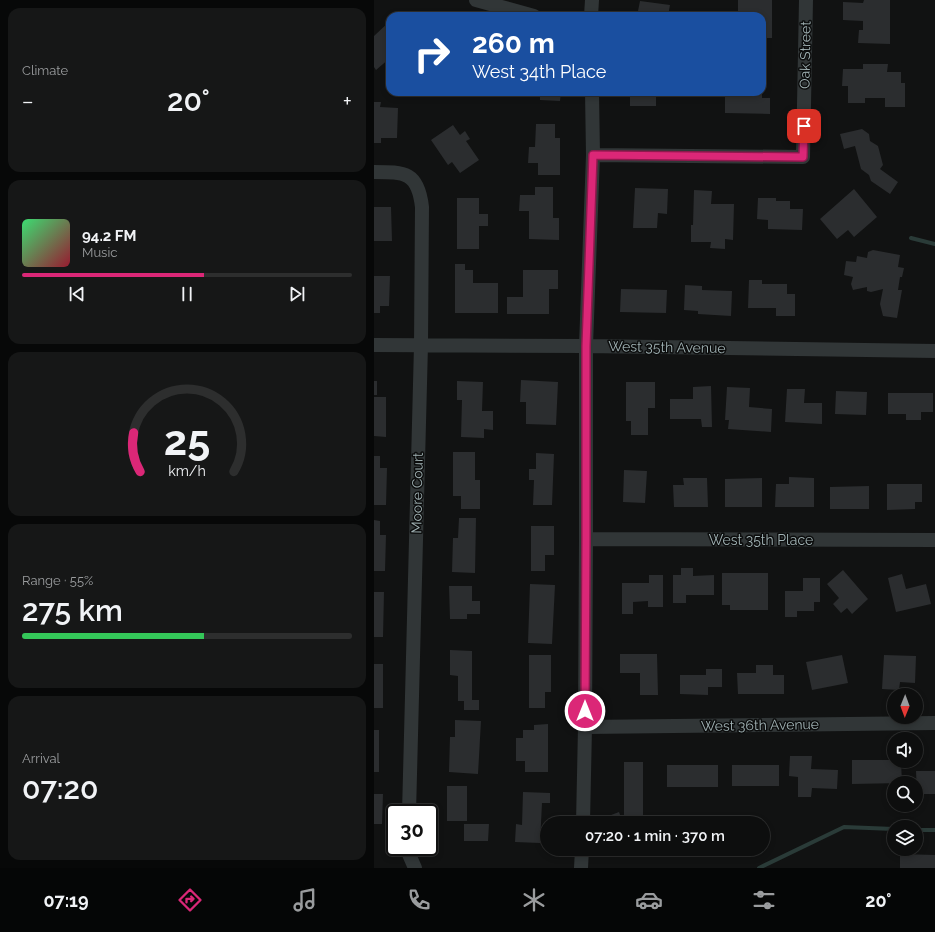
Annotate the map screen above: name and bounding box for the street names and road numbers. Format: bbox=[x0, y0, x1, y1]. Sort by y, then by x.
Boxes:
street label: Oak Street bbox=[796, 21, 814, 89]
street label: West 35th Avenue bbox=[608, 338, 726, 356]
street label: Moore Court bbox=[408, 452, 426, 534]
street label: West 35th Place bbox=[709, 532, 813, 548]
street label: West 36th Avenue bbox=[701, 716, 819, 734]

